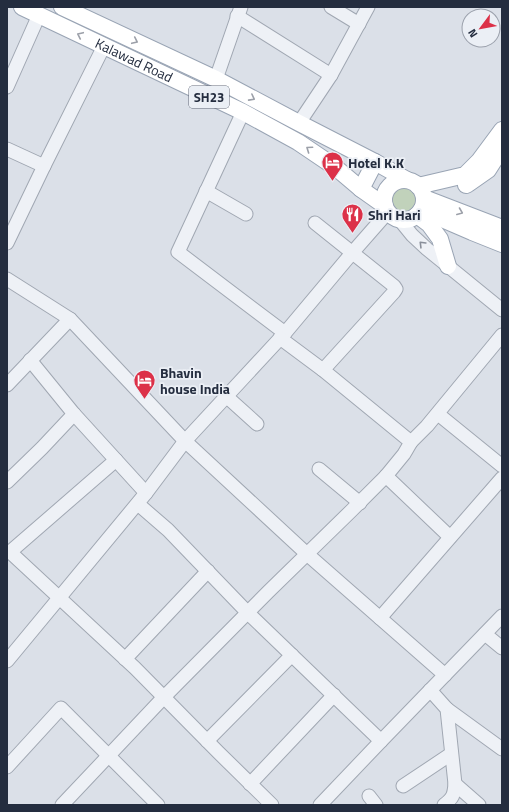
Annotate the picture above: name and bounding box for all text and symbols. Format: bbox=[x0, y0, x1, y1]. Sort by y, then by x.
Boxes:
north arrow bbox=[461, 8, 501, 48]
text: N bbox=[464, 26, 481, 41]
one-way arrow bbox=[77, 32, 85, 40]
street label: Kalawad Road bbox=[92, 32, 177, 87]
one-way arrow bbox=[131, 36, 138, 44]
road number: SH23 bbox=[189, 86, 229, 108]
one-way arrow bbox=[248, 93, 255, 100]
one-way arrow bbox=[306, 147, 313, 154]
hotel icon: Hotel K.K bbox=[319, 150, 345, 183]
place label: Hotel K.K bbox=[348, 152, 405, 173]
restaurant icon: Shri Hari bbox=[339, 202, 365, 235]
place label: Shri Hari bbox=[368, 204, 421, 225]
one-way arrow bbox=[456, 207, 463, 215]
one-way arrow bbox=[419, 241, 427, 249]
place label: Bhavin house India bbox=[160, 362, 230, 399]
hotel icon: Bhavin house India bbox=[131, 368, 157, 401]

